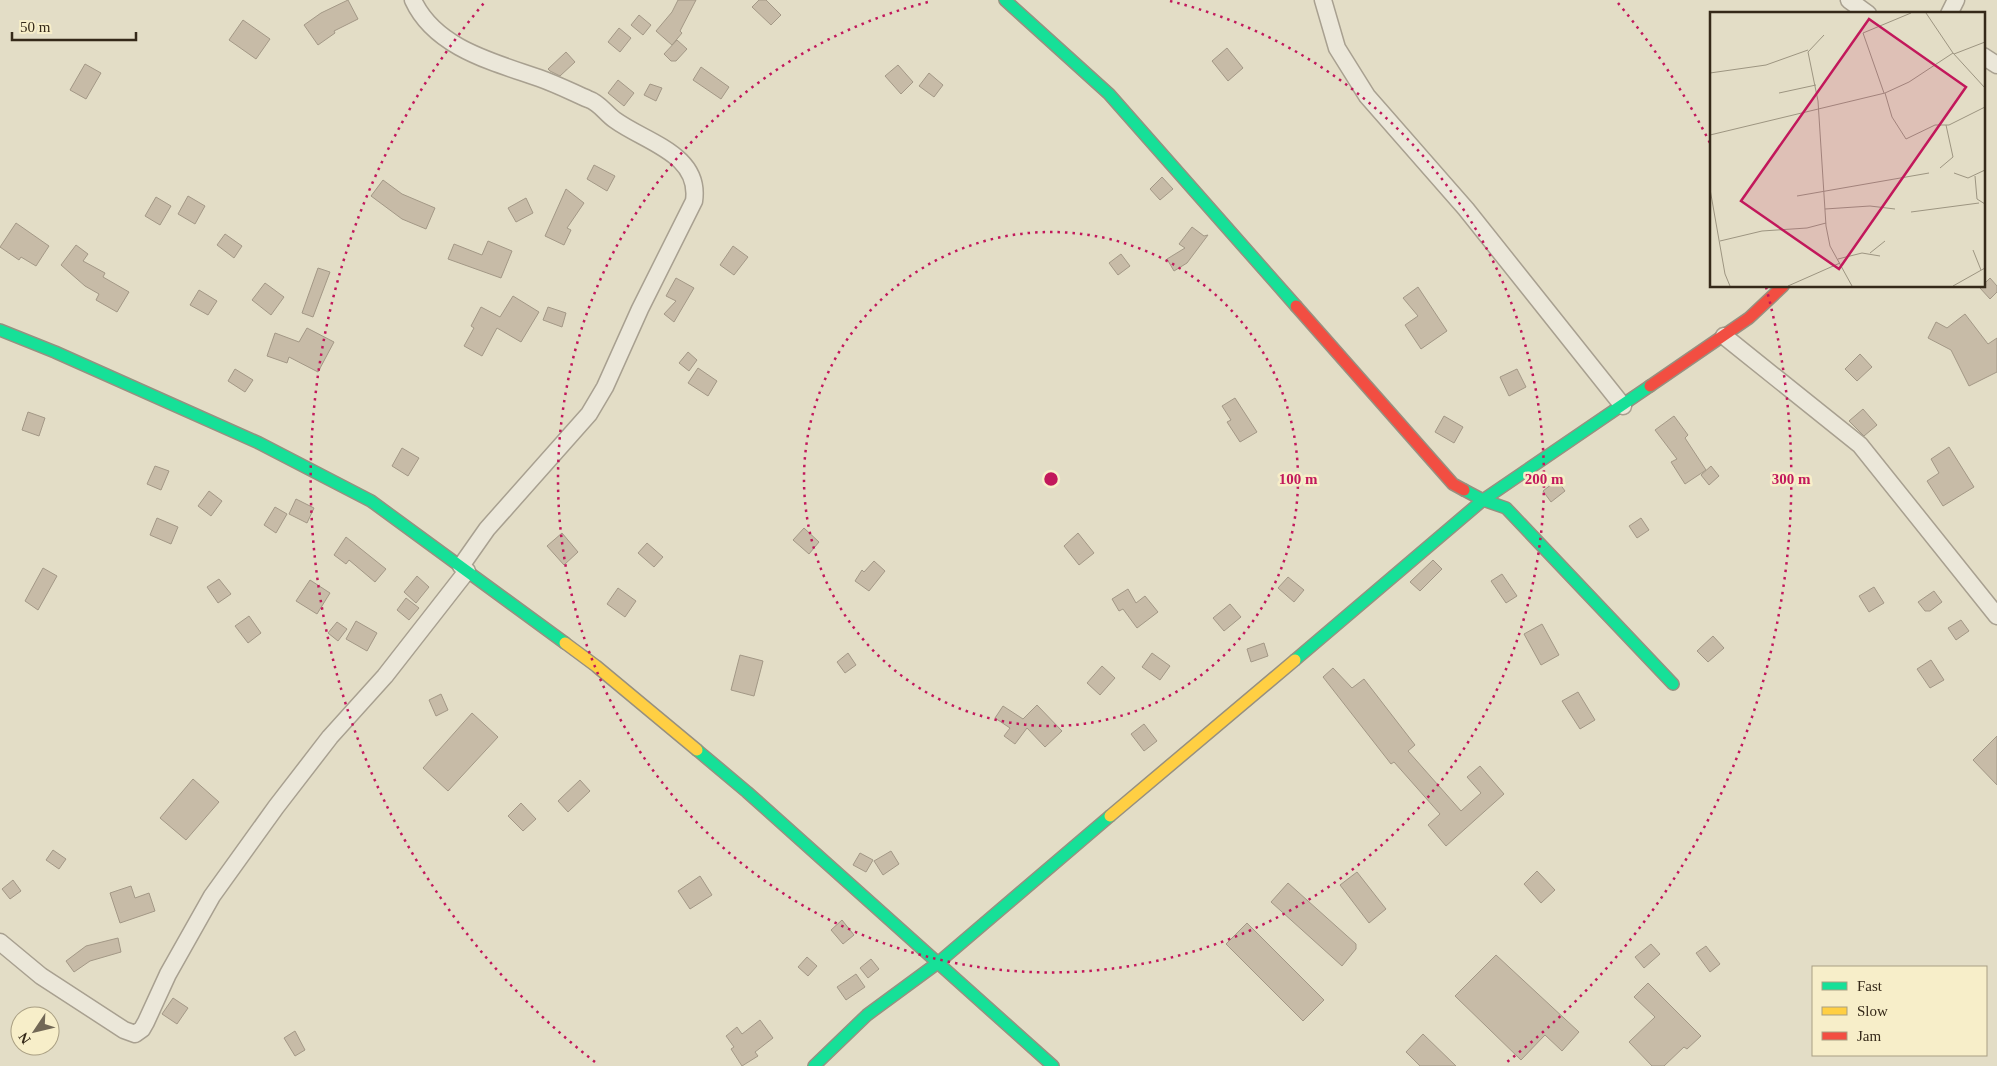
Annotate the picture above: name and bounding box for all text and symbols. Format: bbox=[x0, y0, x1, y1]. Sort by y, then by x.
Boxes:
scale bar bbox=[12, 10, 136, 42]
inset map bbox=[1710, 12, 1984, 288]
text: 50 m bbox=[20, 19, 51, 35]
centre of rings bbox=[1042, 470, 1060, 488]
text: 100 m bbox=[1279, 471, 1318, 487]
text: 200 m bbox=[1525, 471, 1564, 487]
text: 300 m bbox=[1772, 471, 1811, 487]
legend bbox=[1812, 966, 1987, 1056]
text: Fast bbox=[1857, 978, 1883, 994]
text: Slow bbox=[1857, 1003, 1888, 1019]
north arrow bbox=[10, 1006, 60, 1056]
text: Jam bbox=[1857, 1028, 1881, 1044]
text: N bbox=[16, 1030, 34, 1047]

